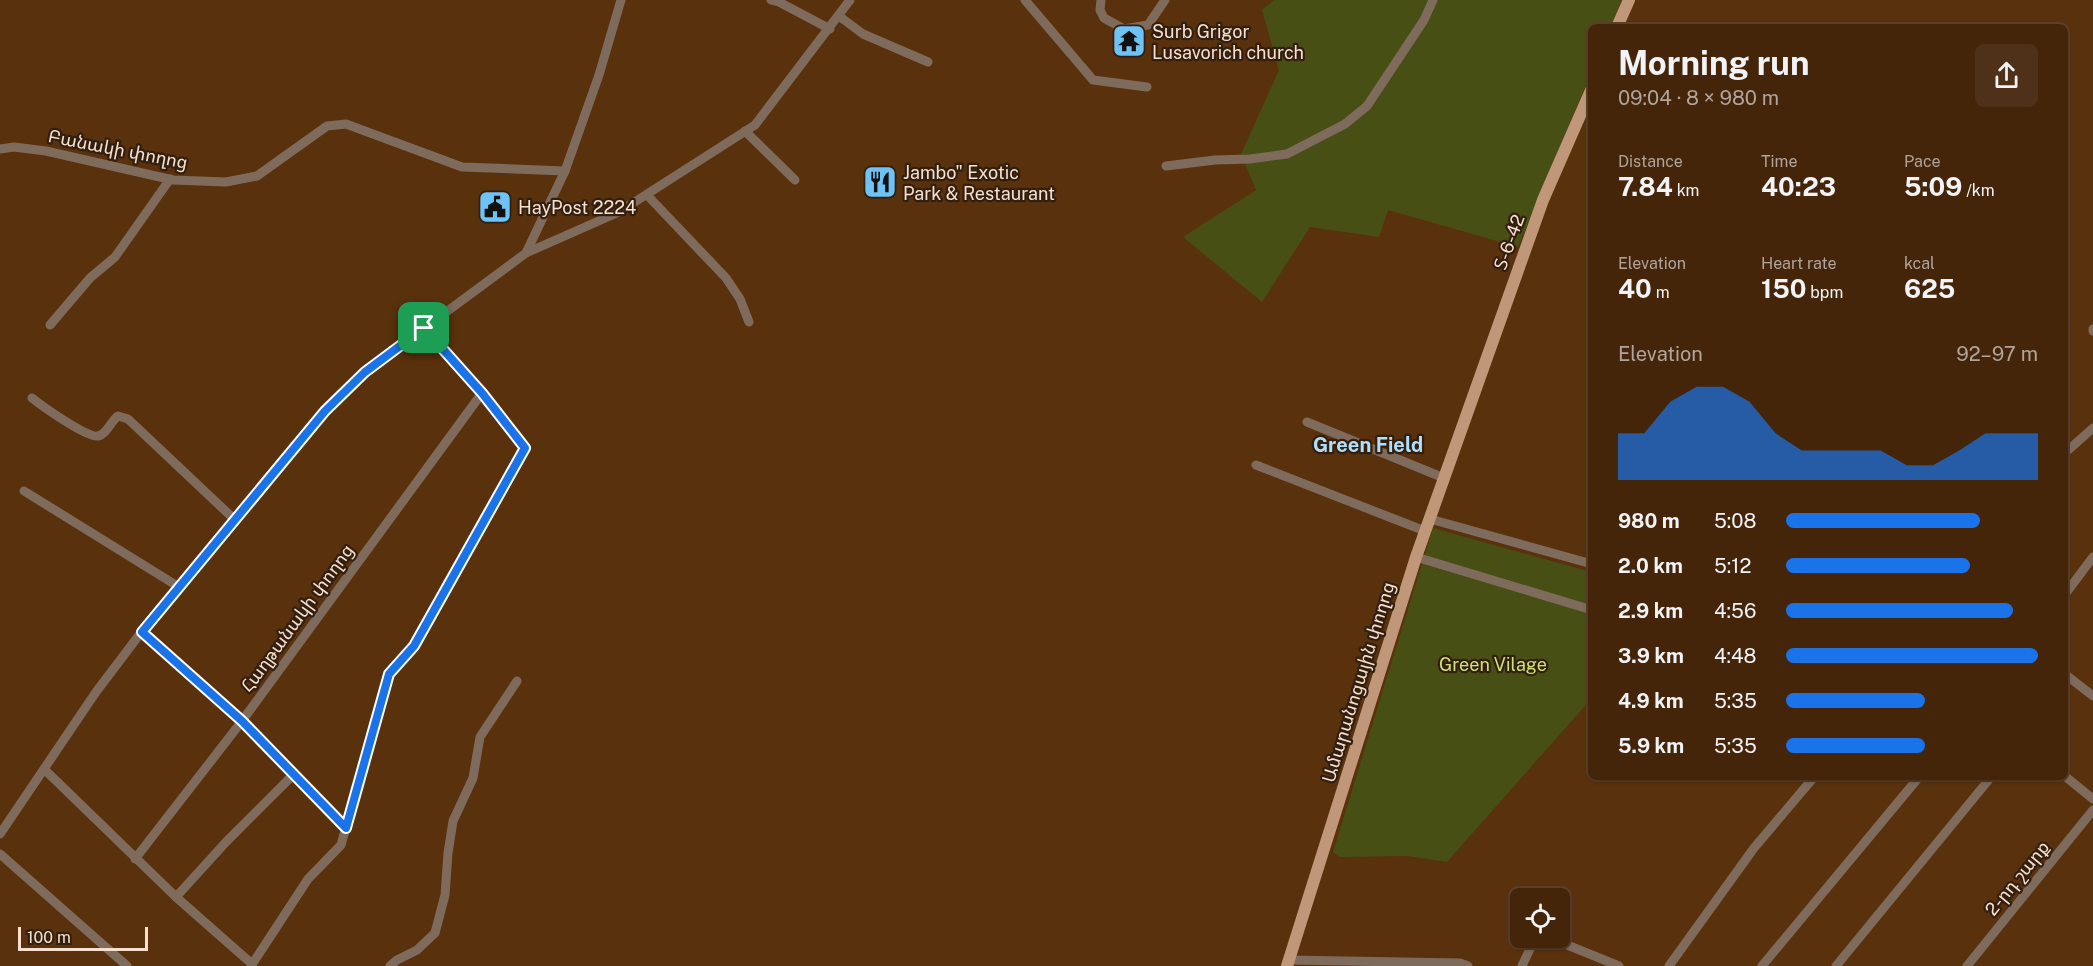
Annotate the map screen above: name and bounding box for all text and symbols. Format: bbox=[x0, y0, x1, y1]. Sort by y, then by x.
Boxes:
place label: Surb Grigor Lusavorich church bbox=[1152, 21, 1304, 63]
temple icon: Surb Grigor Lusavorich church bbox=[1111, 23, 1147, 59]
text: Morning run bbox=[1618, 44, 1810, 82]
button: share bbox=[1975, 44, 2038, 107]
text: 09:04 · 8 × 980 m bbox=[1618, 86, 1779, 110]
street label: Բանակի փողոց bbox=[46, 125, 190, 173]
text: Distance bbox=[1618, 152, 1683, 171]
text: Time bbox=[1761, 152, 1797, 171]
text: Pace bbox=[1904, 152, 1941, 171]
place label: Jambo" Exotic Park & Restaurant bbox=[903, 162, 1055, 204]
restaurant icon: Jambo" Exotic Park & Restaurant bbox=[862, 164, 898, 200]
text: 7.84 bbox=[1618, 171, 1673, 202]
text: 40:23 bbox=[1761, 171, 1836, 202]
text: 5:09 bbox=[1904, 171, 1962, 202]
text: km bbox=[1673, 181, 1699, 200]
text: /km bbox=[1962, 181, 1995, 200]
public building icon: HayPost 2224 bbox=[477, 189, 513, 225]
place label: HayPost 2224 bbox=[518, 197, 636, 218]
street label: Տ-6-42 bbox=[1489, 212, 1529, 272]
text: Elevation bbox=[1618, 254, 1686, 273]
text: Heart rate bbox=[1761, 254, 1837, 273]
text: kcal bbox=[1904, 254, 1935, 273]
text: 40 bbox=[1618, 273, 1652, 304]
text: 150 bbox=[1761, 273, 1806, 304]
text: 625 bbox=[1904, 273, 1955, 304]
text: m bbox=[1652, 283, 1670, 302]
text: bpm bbox=[1806, 283, 1843, 302]
pin bbox=[398, 302, 449, 353]
icon: arrive bbox=[407, 311, 440, 344]
text: Elevation bbox=[1618, 342, 1703, 366]
text: 92–97 m bbox=[1956, 342, 2038, 366]
district label: Green Field bbox=[1313, 433, 1423, 457]
text: 980 m bbox=[1618, 509, 1680, 533]
text: 5:08 bbox=[1714, 509, 1756, 533]
street label: Հաղթանակի փողոց bbox=[236, 540, 358, 696]
text: 2.0 km bbox=[1618, 554, 1683, 578]
text: 5:12 bbox=[1714, 554, 1751, 578]
street label: Ամարանոցային փողոց bbox=[1317, 579, 1399, 785]
text: 2.9 km bbox=[1618, 599, 1683, 623]
text: 4:56 bbox=[1714, 599, 1756, 623]
text: 3.9 km bbox=[1618, 644, 1684, 668]
text: 4:48 bbox=[1714, 644, 1756, 668]
park label: Green Vilage bbox=[1439, 654, 1547, 675]
text: 4.9 km bbox=[1618, 689, 1684, 713]
text: 5:35 bbox=[1714, 689, 1757, 713]
text: 5.9 km bbox=[1618, 734, 1684, 758]
text: 5:35 bbox=[1714, 734, 1757, 758]
street label: 2-րդ շարք bbox=[1981, 837, 2053, 919]
map controls bbox=[1510, 888, 1570, 948]
button: locate bbox=[1510, 888, 1570, 948]
scale bar bbox=[18, 924, 148, 952]
text: 100 m bbox=[27, 928, 71, 947]

